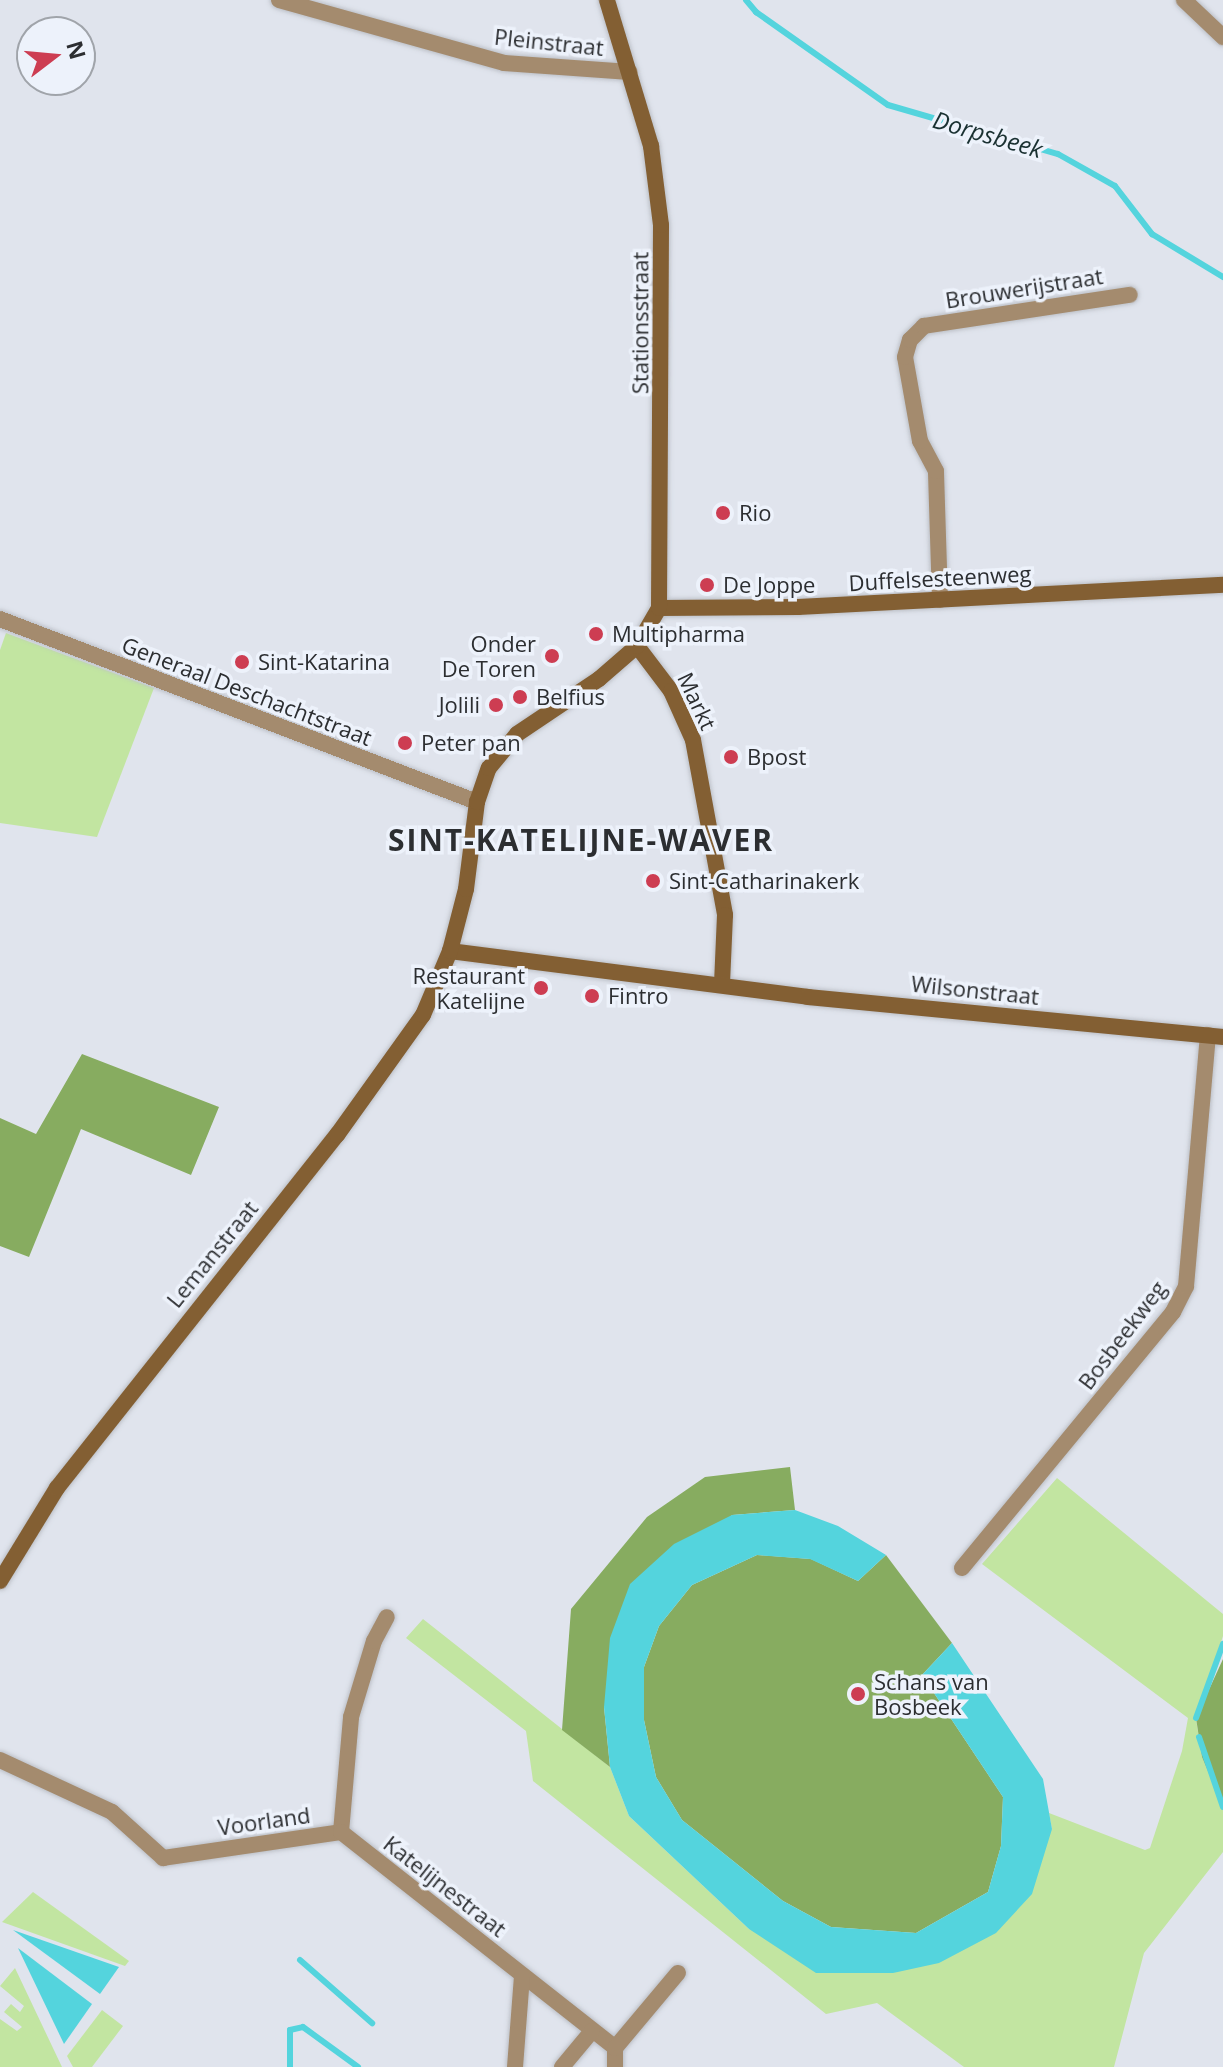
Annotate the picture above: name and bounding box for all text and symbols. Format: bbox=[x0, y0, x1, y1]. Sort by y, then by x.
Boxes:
north arrow bbox=[16, 16, 96, 96]
street label: Pleinstraat bbox=[493, 23, 605, 61]
text: N bbox=[60, 37, 94, 63]
water label: Dorpsbeek bbox=[930, 105, 1046, 163]
street label: Stationsstraat bbox=[627, 252, 653, 394]
street label: Brouwerijstraat bbox=[943, 263, 1105, 313]
place label: Rio bbox=[739, 500, 771, 526]
marker: Rio bbox=[714, 504, 732, 522]
street label: Duffelsesteenweg bbox=[848, 560, 1032, 596]
place label: De Joppe bbox=[723, 572, 815, 598]
marker: De Joppe bbox=[698, 576, 716, 594]
place label: Multipharma bbox=[612, 621, 745, 647]
marker: Multipharma bbox=[587, 625, 605, 643]
place label: Onder De Toren bbox=[442, 630, 536, 682]
street label: Generaal Deschachtstraat bbox=[118, 631, 376, 751]
marker: Onder De Toren bbox=[543, 647, 561, 665]
place label: Sint-Katarina bbox=[258, 649, 390, 675]
marker: Sint-Katarina bbox=[233, 653, 251, 671]
street label: Markt bbox=[672, 668, 722, 734]
place label: Belfius bbox=[536, 684, 605, 710]
marker: Belfius bbox=[511, 688, 529, 706]
place label: Jolili bbox=[439, 692, 480, 718]
marker: Jolili bbox=[487, 696, 505, 714]
place label: Peter pan bbox=[421, 730, 521, 756]
marker: Peter pan bbox=[396, 734, 414, 752]
place label: Bpost bbox=[747, 744, 806, 770]
marker: Bpost bbox=[722, 748, 740, 766]
district label: SINT-KATELIJNE-WAVER bbox=[388, 822, 774, 858]
place label: Sint-Catharinakerk bbox=[669, 868, 859, 894]
marker: Sint-Catharinakerk bbox=[644, 872, 662, 890]
place label: Restaurant Katelijne bbox=[412, 962, 525, 1014]
street label: Wilsonstraat bbox=[910, 970, 1040, 1010]
marker: Restaurant Katelijne bbox=[532, 979, 550, 997]
place label: Fintro bbox=[608, 983, 668, 1009]
marker: Fintro bbox=[583, 987, 601, 1005]
street label: Lemanstraat bbox=[161, 1195, 263, 1313]
street label: Bosbeekweg bbox=[1073, 1276, 1171, 1394]
place label: Schans van Bosbeek bbox=[874, 1668, 989, 1720]
marker: Schans van Bosbeek bbox=[849, 1685, 867, 1703]
street label: Voorland bbox=[216, 1801, 312, 1841]
street label: Katelijnestraat bbox=[379, 1830, 511, 1942]

